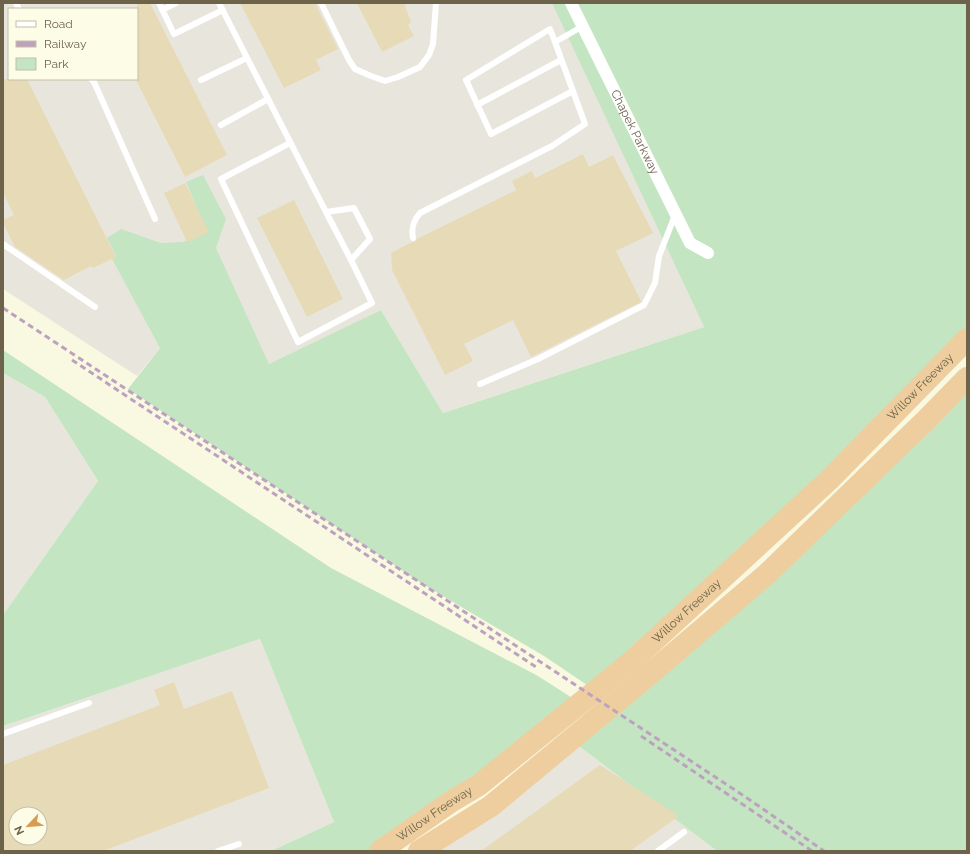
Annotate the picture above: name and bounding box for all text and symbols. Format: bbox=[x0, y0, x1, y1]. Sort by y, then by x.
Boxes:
legend bbox=[8, 8, 138, 80]
text: Road bbox=[44, 17, 73, 31]
text: Railway bbox=[44, 37, 87, 51]
text: Park bbox=[44, 57, 69, 71]
street label: Chapek Parkway bbox=[608, 87, 662, 177]
street label: Willow Freeway bbox=[884, 350, 956, 423]
street label: Willow Freeway bbox=[649, 576, 724, 646]
street label: Willow Freeway bbox=[394, 783, 475, 844]
north arrow bbox=[8, 806, 48, 846]
text: N bbox=[12, 824, 27, 837]

